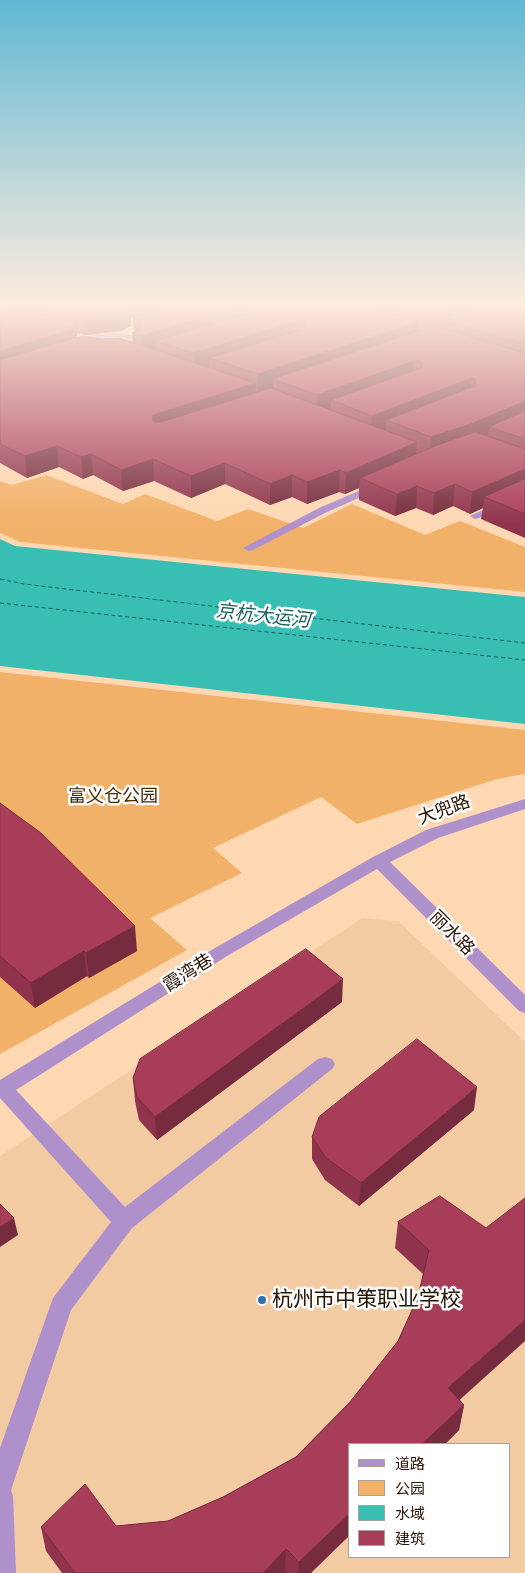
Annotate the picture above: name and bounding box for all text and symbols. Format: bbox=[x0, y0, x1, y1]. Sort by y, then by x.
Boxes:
water label: 京杭大运河 bbox=[215, 600, 311, 632]
park label: 富义仓公园 bbox=[68, 786, 158, 808]
street label: 大兜路 bbox=[415, 791, 473, 829]
street label: 丽水路 bbox=[425, 906, 479, 960]
street label: 霞湾巷 bbox=[159, 950, 217, 996]
place label: 杭州市中策职业学校 bbox=[272, 1287, 461, 1313]
marker: 杭州市中策职业学校 bbox=[256, 1294, 268, 1306]
legend bbox=[348, 1443, 510, 1558]
text: 道路 bbox=[395, 1455, 425, 1473]
text: 公园 bbox=[395, 1480, 425, 1498]
text: 水域 bbox=[395, 1505, 425, 1523]
text: 建筑 bbox=[395, 1530, 425, 1548]

